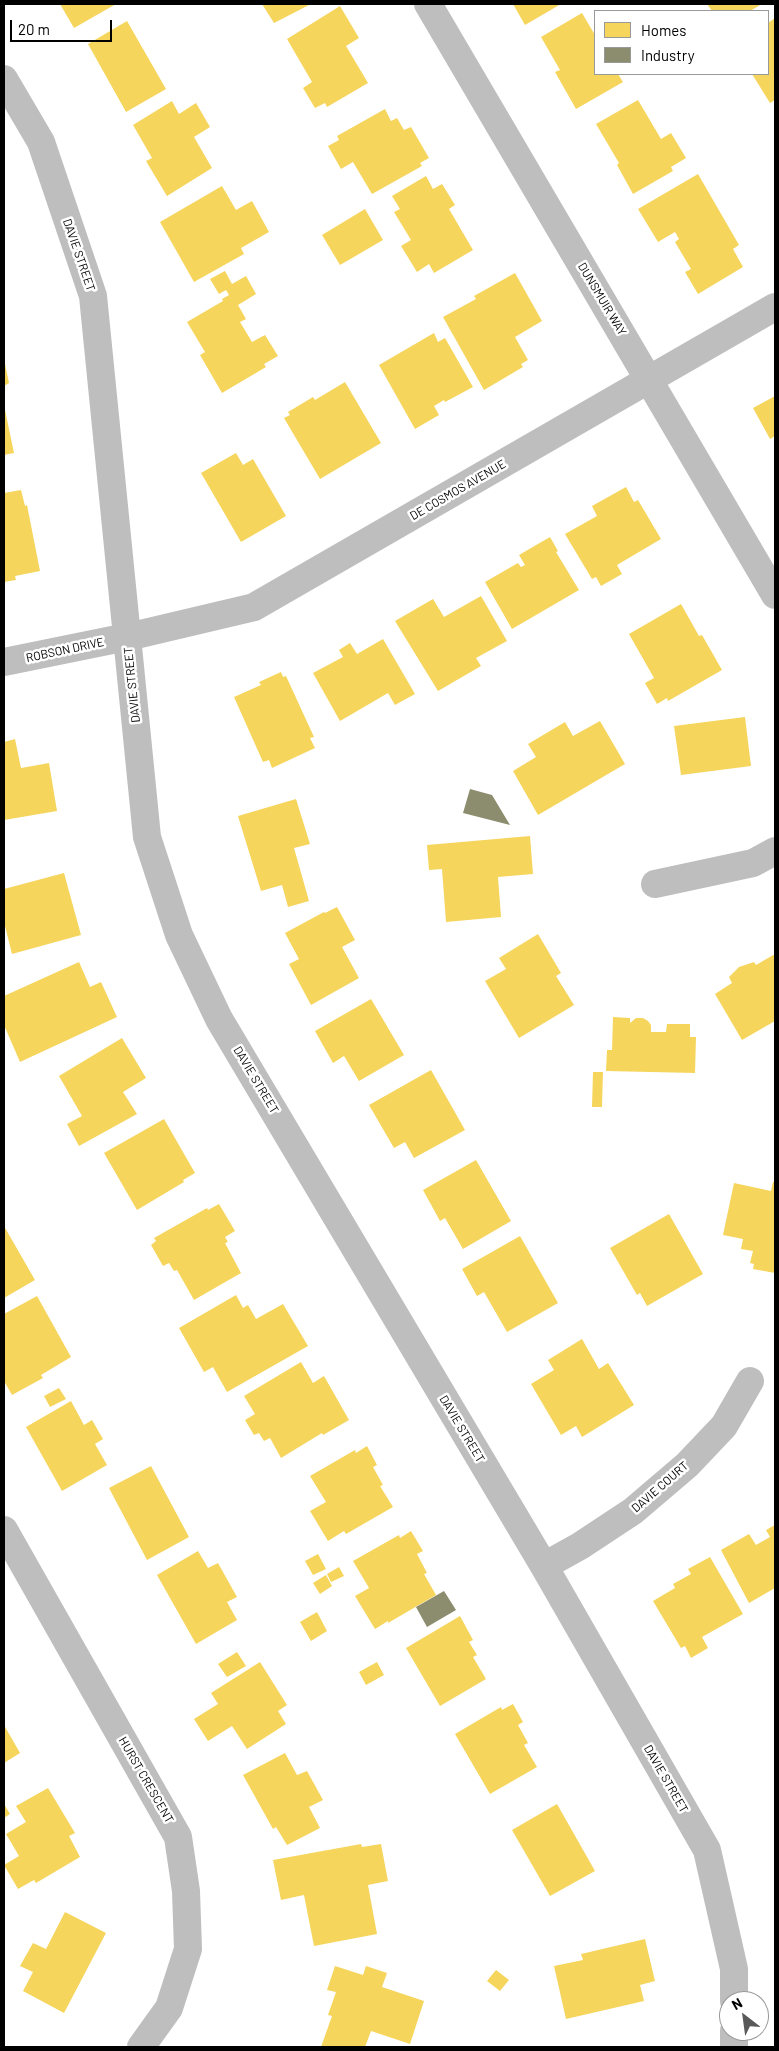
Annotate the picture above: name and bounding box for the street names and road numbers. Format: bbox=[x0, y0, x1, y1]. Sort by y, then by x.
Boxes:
street label: DAVIE STREET bbox=[60, 217, 98, 293]
street label: DUNSMUIR WAY bbox=[575, 260, 629, 338]
street label: DE COSMOS AVENUE bbox=[408, 457, 508, 523]
street label: ROBSON DRIVE bbox=[25, 635, 105, 665]
street label: DAVIE STREET bbox=[121, 646, 143, 724]
street label: DAVIE STREET bbox=[230, 1044, 282, 1116]
street label: DAVIE STREET bbox=[436, 1393, 488, 1465]
street label: DAVIE COURT bbox=[629, 1458, 691, 1516]
street label: HURST CRESCENT bbox=[115, 1734, 177, 1826]
street label: DAVIE STREET bbox=[641, 1743, 691, 1815]

